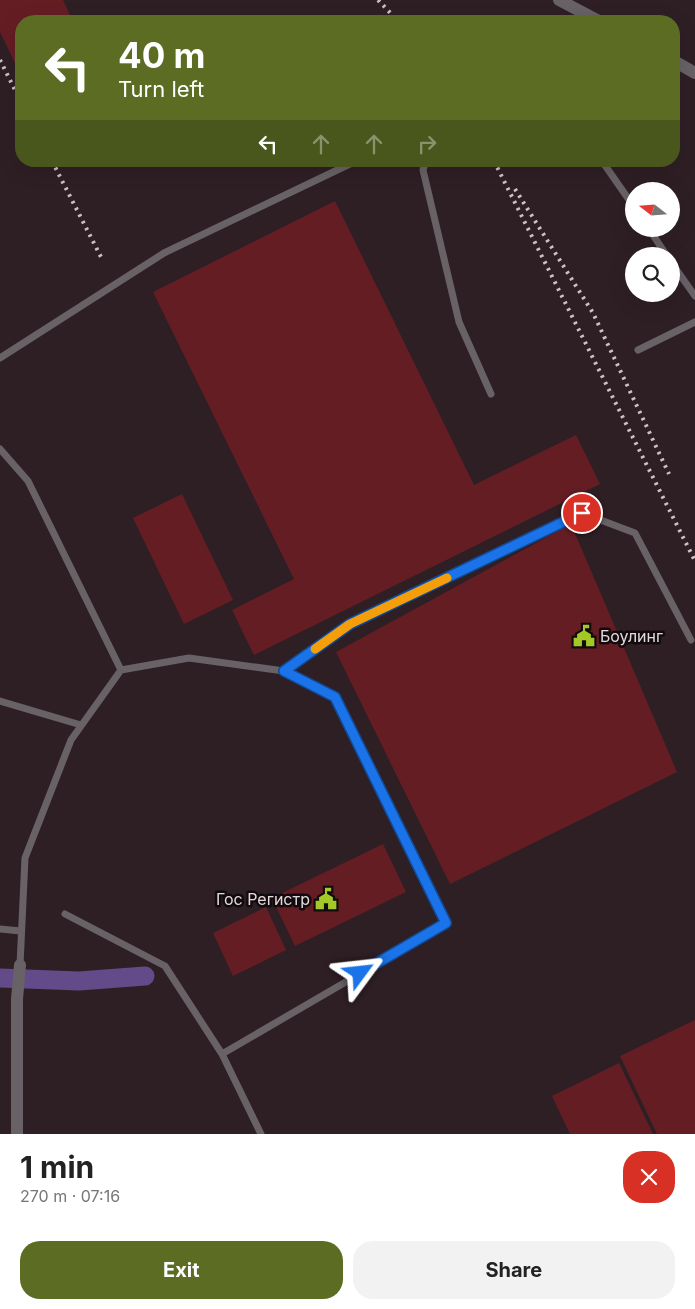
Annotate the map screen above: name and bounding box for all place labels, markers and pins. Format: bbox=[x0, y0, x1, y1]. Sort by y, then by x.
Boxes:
pin bbox=[561, 492, 603, 534]
public building icon: Боулинг bbox=[571, 623, 597, 649]
place label: Боулинг bbox=[600, 626, 663, 646]
public building icon: Гос Регистр bbox=[313, 886, 339, 912]
place label: Гос Регистр bbox=[216, 889, 310, 909]

